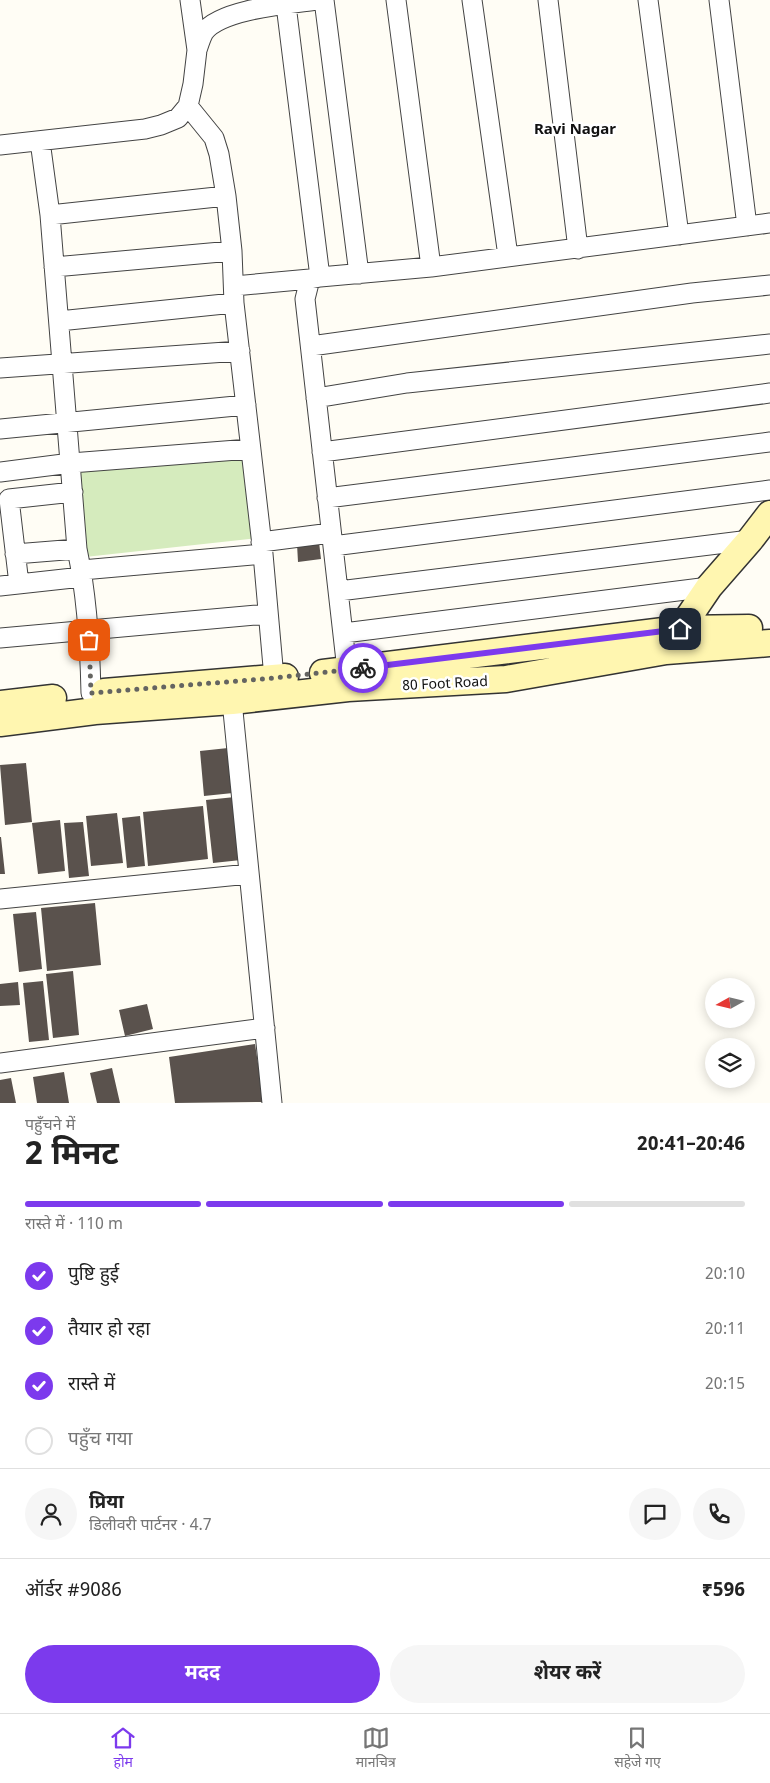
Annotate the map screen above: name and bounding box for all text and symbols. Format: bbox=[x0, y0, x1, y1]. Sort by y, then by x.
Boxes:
district label: Ravi Nagar bbox=[534, 121, 616, 140]
pin bbox=[659, 608, 701, 650]
icon: home bbox=[666, 615, 694, 643]
pin bbox=[68, 619, 110, 661]
icon: bag bbox=[75, 626, 103, 654]
courier bbox=[338, 643, 388, 693]
icon: bike bbox=[349, 654, 377, 682]
street label: 80 Foot Road bbox=[402, 673, 488, 696]
north arrow bbox=[705, 978, 755, 1028]
map controls bbox=[705, 978, 755, 1088]
button: layers bbox=[705, 1038, 755, 1088]
text: पहुँचने में bbox=[25, 1116, 75, 1137]
text: 20:41–20:46 bbox=[637, 1133, 745, 1158]
text: 2 मिनट bbox=[25, 1135, 119, 1177]
text: रास्ते में · 110 m bbox=[25, 1215, 123, 1236]
icon: check bbox=[25, 1262, 53, 1290]
text: पुष्टि हुई bbox=[68, 1263, 119, 1288]
text: 20:10 bbox=[705, 1265, 745, 1286]
icon: check bbox=[25, 1317, 53, 1345]
text: तैयार हो रहा bbox=[68, 1318, 150, 1343]
text: 20:11 bbox=[705, 1320, 745, 1341]
icon: check bbox=[25, 1372, 53, 1400]
text: रास्ते में bbox=[68, 1373, 115, 1398]
text: 20:15 bbox=[705, 1375, 745, 1396]
text: पहुँच गया bbox=[68, 1428, 133, 1453]
button: person bbox=[25, 1488, 77, 1540]
button: chat bbox=[629, 1488, 681, 1540]
button: phone bbox=[693, 1488, 745, 1540]
text: प्रिया bbox=[89, 1491, 124, 1516]
text: डिलीवरी पार्टनर · 4.7 bbox=[89, 1516, 212, 1537]
text: ऑर्डर #9086 bbox=[25, 1579, 122, 1604]
text: ₹596 bbox=[702, 1579, 745, 1604]
button: मदद bbox=[25, 1645, 380, 1703]
button: शेयर करें bbox=[390, 1645, 745, 1703]
tab: होम bbox=[109, 1724, 137, 1773]
tab: मानचित्र bbox=[356, 1724, 396, 1773]
tab: सहेजे गए bbox=[614, 1724, 661, 1773]

